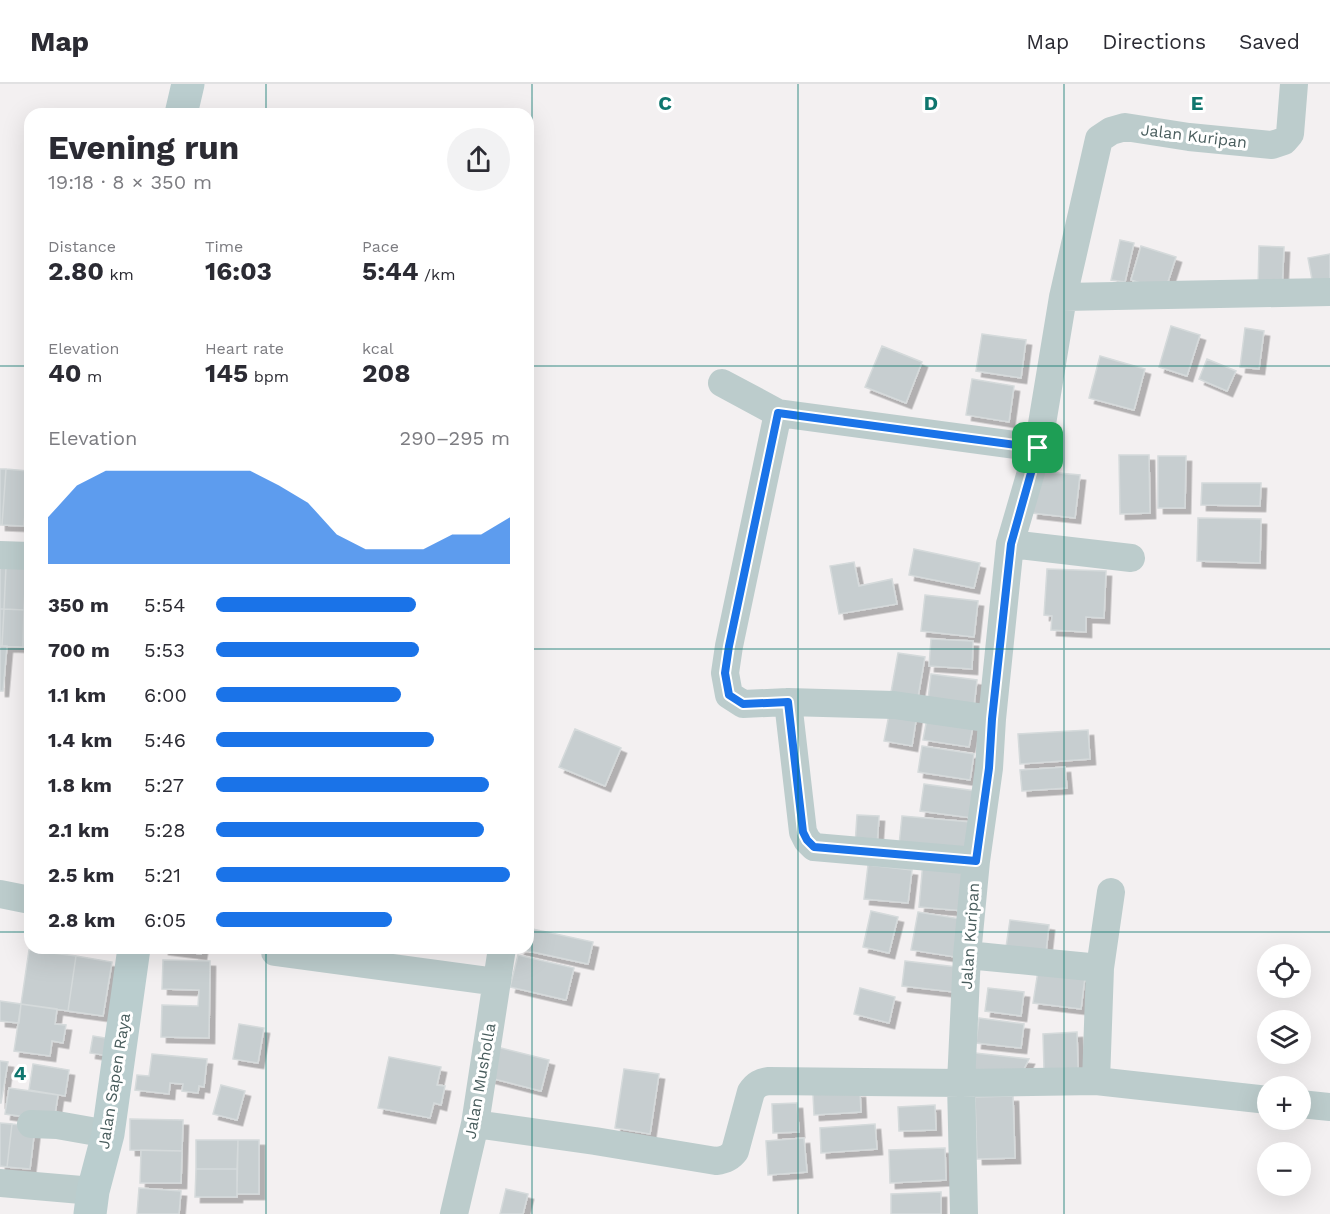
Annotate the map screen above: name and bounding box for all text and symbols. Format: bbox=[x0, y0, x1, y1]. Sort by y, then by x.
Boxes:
text: Map bbox=[30, 25, 89, 58]
text: Map bbox=[1026, 29, 1069, 54]
text: Directions bbox=[1102, 29, 1206, 54]
text: Saved bbox=[1239, 29, 1300, 54]
text: C bbox=[658, 91, 672, 115]
text: D bbox=[924, 91, 938, 115]
text: E bbox=[1191, 91, 1203, 115]
street label: Jalan Kuripan bbox=[1140, 120, 1248, 152]
text: Evening run bbox=[48, 128, 239, 167]
button: share bbox=[447, 128, 510, 191]
text: 19:18 · 8 × 350 m bbox=[48, 170, 212, 194]
text: Distance bbox=[48, 237, 116, 256]
text: Time bbox=[205, 237, 243, 256]
text: Pace bbox=[362, 237, 399, 256]
text: 2.80 bbox=[48, 256, 104, 286]
text: 16:03 bbox=[205, 256, 272, 286]
text: 5:44 bbox=[362, 256, 419, 286]
text: km bbox=[104, 265, 134, 284]
text: /km bbox=[419, 265, 455, 284]
text: Elevation bbox=[48, 339, 119, 358]
text: Heart rate bbox=[205, 339, 284, 358]
text: kcal bbox=[362, 339, 394, 358]
text: 40 bbox=[48, 358, 82, 388]
text: 145 bbox=[205, 358, 248, 388]
text: 208 bbox=[362, 358, 411, 388]
text: m bbox=[82, 367, 102, 386]
text: bpm bbox=[248, 367, 289, 386]
pin bbox=[1012, 422, 1063, 473]
text: Elevation bbox=[48, 426, 137, 450]
text: 290–295 m bbox=[400, 426, 510, 450]
icon: arrive bbox=[1021, 431, 1054, 464]
text: 350 m bbox=[48, 593, 109, 617]
text: 5:54 bbox=[144, 593, 185, 617]
text: 700 m bbox=[48, 638, 110, 662]
text: 5:53 bbox=[144, 638, 185, 662]
text: 1.1 km bbox=[48, 683, 106, 707]
text: 6:00 bbox=[144, 683, 187, 707]
text: 1.4 km bbox=[48, 728, 112, 752]
text: 5:46 bbox=[144, 728, 186, 752]
text: 1.8 km bbox=[48, 773, 112, 797]
text: 5:27 bbox=[144, 773, 184, 797]
text: 2.1 km bbox=[48, 818, 109, 842]
text: 5:28 bbox=[144, 818, 186, 842]
text: 2.5 km bbox=[48, 863, 114, 887]
text: 5:21 bbox=[144, 863, 181, 887]
street label: Jalan Kuripan bbox=[957, 882, 983, 990]
text: 2.8 km bbox=[48, 908, 115, 932]
text: 6:05 bbox=[144, 908, 186, 932]
map controls bbox=[1257, 944, 1311, 1196]
button: locate bbox=[1257, 944, 1311, 998]
button: layers bbox=[1257, 1010, 1311, 1064]
street label: Jalan Sapen Raya bbox=[94, 1012, 134, 1150]
street label: Jalan Musholla bbox=[460, 1022, 500, 1140]
text: 4 bbox=[14, 1061, 27, 1085]
button: + bbox=[1257, 1076, 1311, 1130]
button: − bbox=[1257, 1142, 1311, 1196]

